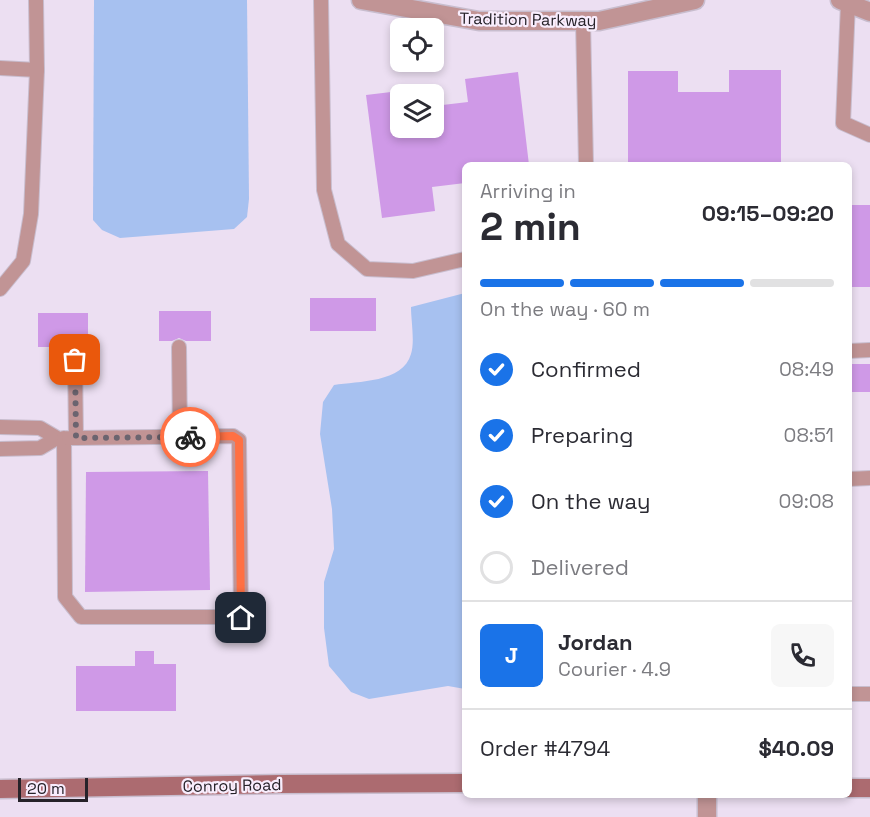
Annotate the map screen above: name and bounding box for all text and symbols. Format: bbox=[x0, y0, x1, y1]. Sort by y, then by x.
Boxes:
street label: Tradition Parkway bbox=[459, 8, 597, 31]
map controls bbox=[390, 18, 444, 138]
button: locate bbox=[390, 18, 444, 72]
button: layers bbox=[390, 84, 444, 138]
text: Arriving in bbox=[480, 178, 576, 204]
text: 09:15–09:20 bbox=[702, 199, 834, 227]
text: 2 min bbox=[480, 202, 581, 251]
text: On the way · 60 m bbox=[480, 296, 650, 322]
pin bbox=[49, 334, 100, 385]
icon: bag bbox=[58, 343, 91, 376]
icon: check bbox=[480, 353, 513, 386]
text: Confirmed bbox=[531, 355, 641, 383]
text: 08:49 bbox=[779, 356, 834, 382]
courier bbox=[160, 407, 220, 467]
icon: check bbox=[480, 419, 513, 452]
icon: bike bbox=[174, 421, 207, 454]
text: Preparing bbox=[531, 421, 633, 449]
text: 08:51 bbox=[784, 422, 834, 448]
icon: check bbox=[480, 485, 513, 518]
text: On the way bbox=[531, 487, 650, 515]
text: 09:08 bbox=[779, 488, 834, 514]
text: Delivered bbox=[531, 553, 629, 581]
pin bbox=[215, 592, 266, 643]
icon: home bbox=[224, 601, 257, 634]
button: phone bbox=[771, 624, 834, 687]
text: Jordan bbox=[558, 628, 633, 656]
text: J bbox=[505, 641, 518, 669]
text: Courier · 4.9 bbox=[558, 656, 671, 682]
text: Order #4794 bbox=[480, 734, 610, 762]
text: $40.09 bbox=[759, 734, 834, 762]
street label: Conroy Road bbox=[182, 774, 282, 797]
scale bar bbox=[18, 775, 88, 802]
text: 20 m bbox=[27, 778, 65, 799]

